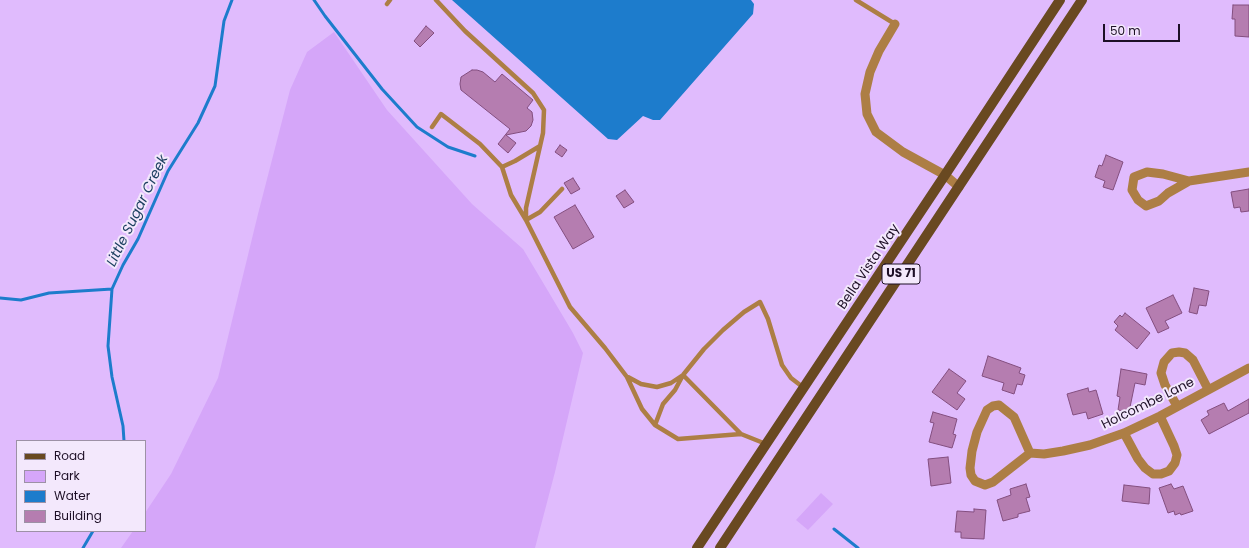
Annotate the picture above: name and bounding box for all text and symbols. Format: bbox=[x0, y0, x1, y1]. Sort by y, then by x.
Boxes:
scale bar bbox=[1105, 16, 1182, 42]
text: 50 m bbox=[1110, 22, 1141, 39]
water label: Little Sugar Creek bbox=[104, 152, 172, 270]
street label: Bella Vista Way bbox=[835, 222, 903, 312]
road number: US 71 bbox=[882, 264, 920, 284]
street label: Holcombe Lane bbox=[1099, 375, 1197, 433]
legend bbox=[16, 440, 146, 532]
text: Road bbox=[54, 447, 85, 464]
text: Park bbox=[54, 467, 80, 484]
text: Water bbox=[54, 487, 90, 504]
text: Building bbox=[54, 507, 102, 524]

